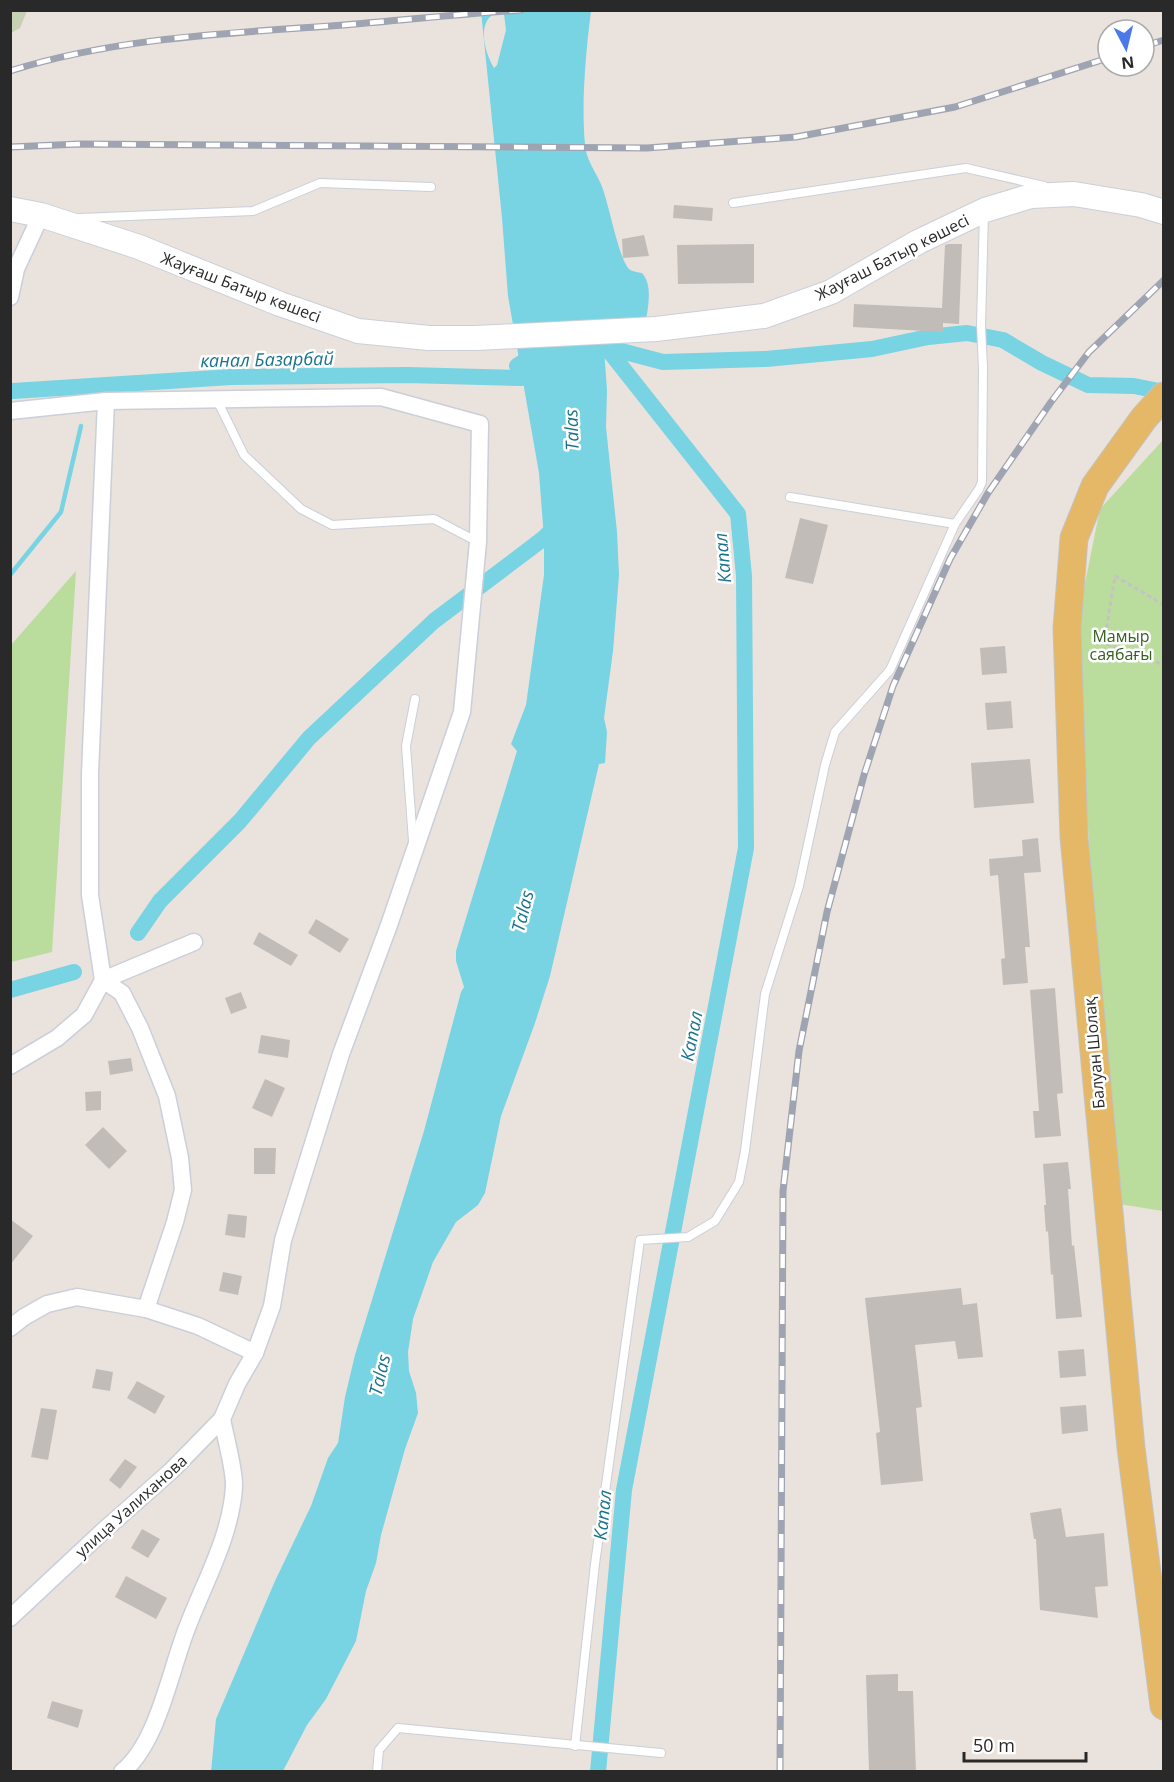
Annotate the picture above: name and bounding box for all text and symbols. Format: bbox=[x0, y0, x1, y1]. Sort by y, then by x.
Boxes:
north arrow bbox=[1096, 18, 1156, 78]
text: N bbox=[1120, 51, 1136, 75]
street label: Жауғаш Батыр көшесі bbox=[811, 209, 973, 305]
street label: Жауғаш Батыр көшесі bbox=[158, 246, 324, 328]
water label: канал Базарбай bbox=[200, 346, 334, 372]
water label: Talas bbox=[558, 409, 584, 451]
water label: Капал bbox=[708, 532, 736, 584]
park label: Мамыр саябағы bbox=[1089, 625, 1153, 665]
water label: Talas bbox=[505, 888, 539, 934]
street label: Балуан Шолақ bbox=[1078, 996, 1110, 1110]
water label: Капал bbox=[674, 1009, 708, 1063]
water label: Talas bbox=[363, 1352, 395, 1398]
street label: улица Уалиханова bbox=[70, 1450, 192, 1562]
water label: Капал bbox=[587, 1488, 617, 1541]
scale bar bbox=[964, 1725, 1086, 1763]
text: 50 m bbox=[973, 1733, 1015, 1757]

